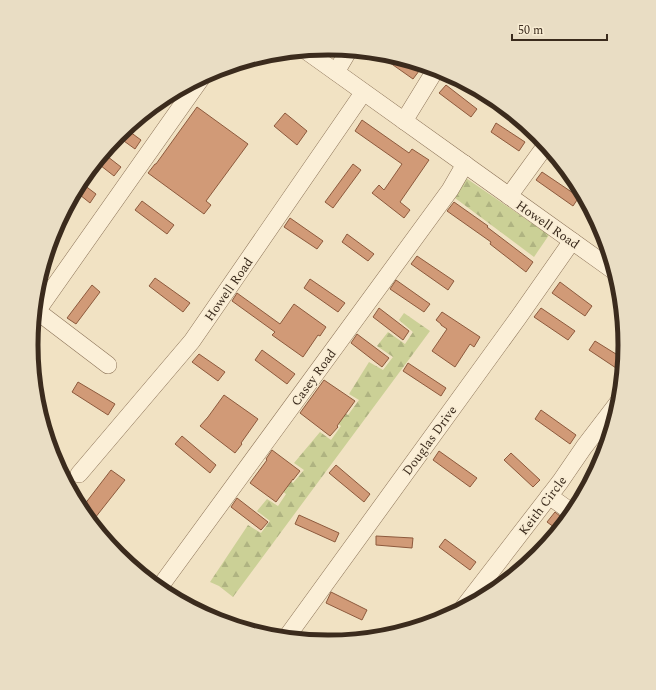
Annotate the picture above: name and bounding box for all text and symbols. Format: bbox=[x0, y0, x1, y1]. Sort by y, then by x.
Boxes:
scale bar bbox=[512, 16, 607, 42]
text: 50 m bbox=[518, 21, 543, 40]
street label: Howell Road bbox=[511, 195, 583, 254]
street label: Howell Road bbox=[199, 254, 258, 326]
street label: Casey Road bbox=[286, 345, 341, 410]
street label: Douglas Drive bbox=[398, 401, 462, 480]
street label: Keith Circle bbox=[514, 472, 572, 540]

